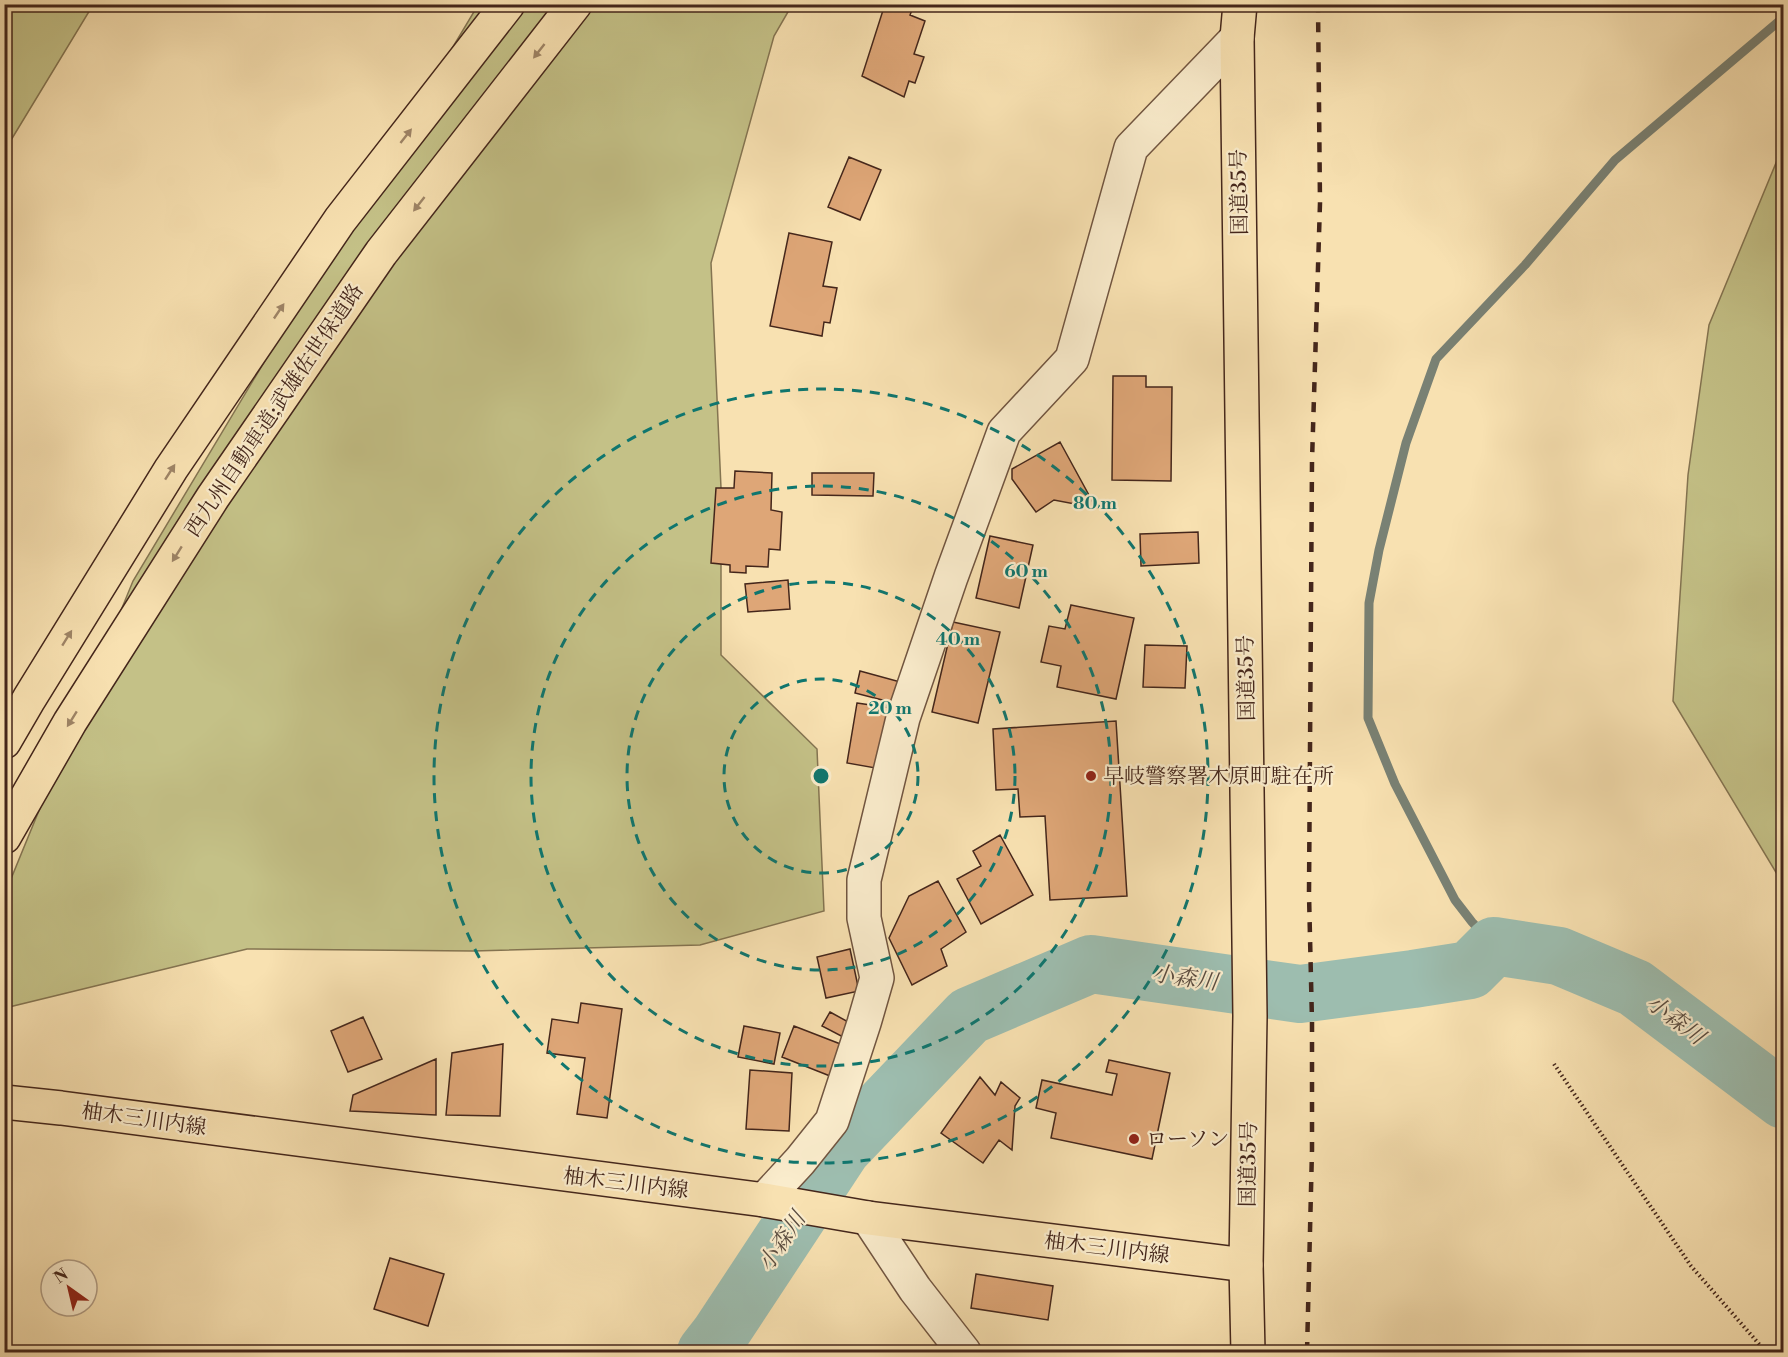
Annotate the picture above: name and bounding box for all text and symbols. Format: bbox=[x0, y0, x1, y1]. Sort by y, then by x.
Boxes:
one-way arrow bbox=[534, 43, 546, 58]
one-way arrow bbox=[399, 128, 412, 144]
street label: 国道35号 bbox=[1226, 149, 1254, 235]
one-way arrow bbox=[414, 197, 426, 212]
street label: 西九州自動車道;武雄佐世保道路 bbox=[180, 279, 369, 542]
one-way arrow bbox=[273, 303, 285, 319]
one-way arrow bbox=[164, 464, 175, 480]
text: 80 m bbox=[1073, 492, 1118, 515]
one-way arrow bbox=[171, 546, 182, 562]
text: 60 m bbox=[1004, 560, 1048, 583]
text: 40 m bbox=[936, 628, 981, 651]
one-way arrow bbox=[61, 630, 72, 646]
street label: 国道35号 bbox=[1233, 635, 1261, 721]
text: 20 m bbox=[868, 697, 912, 720]
one-way arrow bbox=[67, 711, 78, 727]
place label: 早岐警察署木原町駐在所 bbox=[1103, 764, 1334, 790]
centre of rings bbox=[811, 766, 831, 786]
marker: 早岐警察署木原町駐在所 bbox=[1084, 769, 1098, 783]
water label: 小森川 bbox=[1150, 961, 1221, 997]
water label: 小森川 bbox=[1641, 990, 1711, 1052]
street label: 柚木三川内線 bbox=[80, 1098, 208, 1142]
street label: 国道35号 bbox=[1235, 1121, 1263, 1207]
place label: ローソン bbox=[1146, 1127, 1229, 1153]
marker: ローソン bbox=[1127, 1132, 1141, 1146]
street label: 柚木三川内線 bbox=[562, 1163, 690, 1205]
water label: 小森川 bbox=[753, 1205, 813, 1277]
street label: 柚木三川内線 bbox=[1043, 1228, 1171, 1270]
north arrow bbox=[39, 1258, 99, 1318]
text: N bbox=[50, 1264, 72, 1288]

